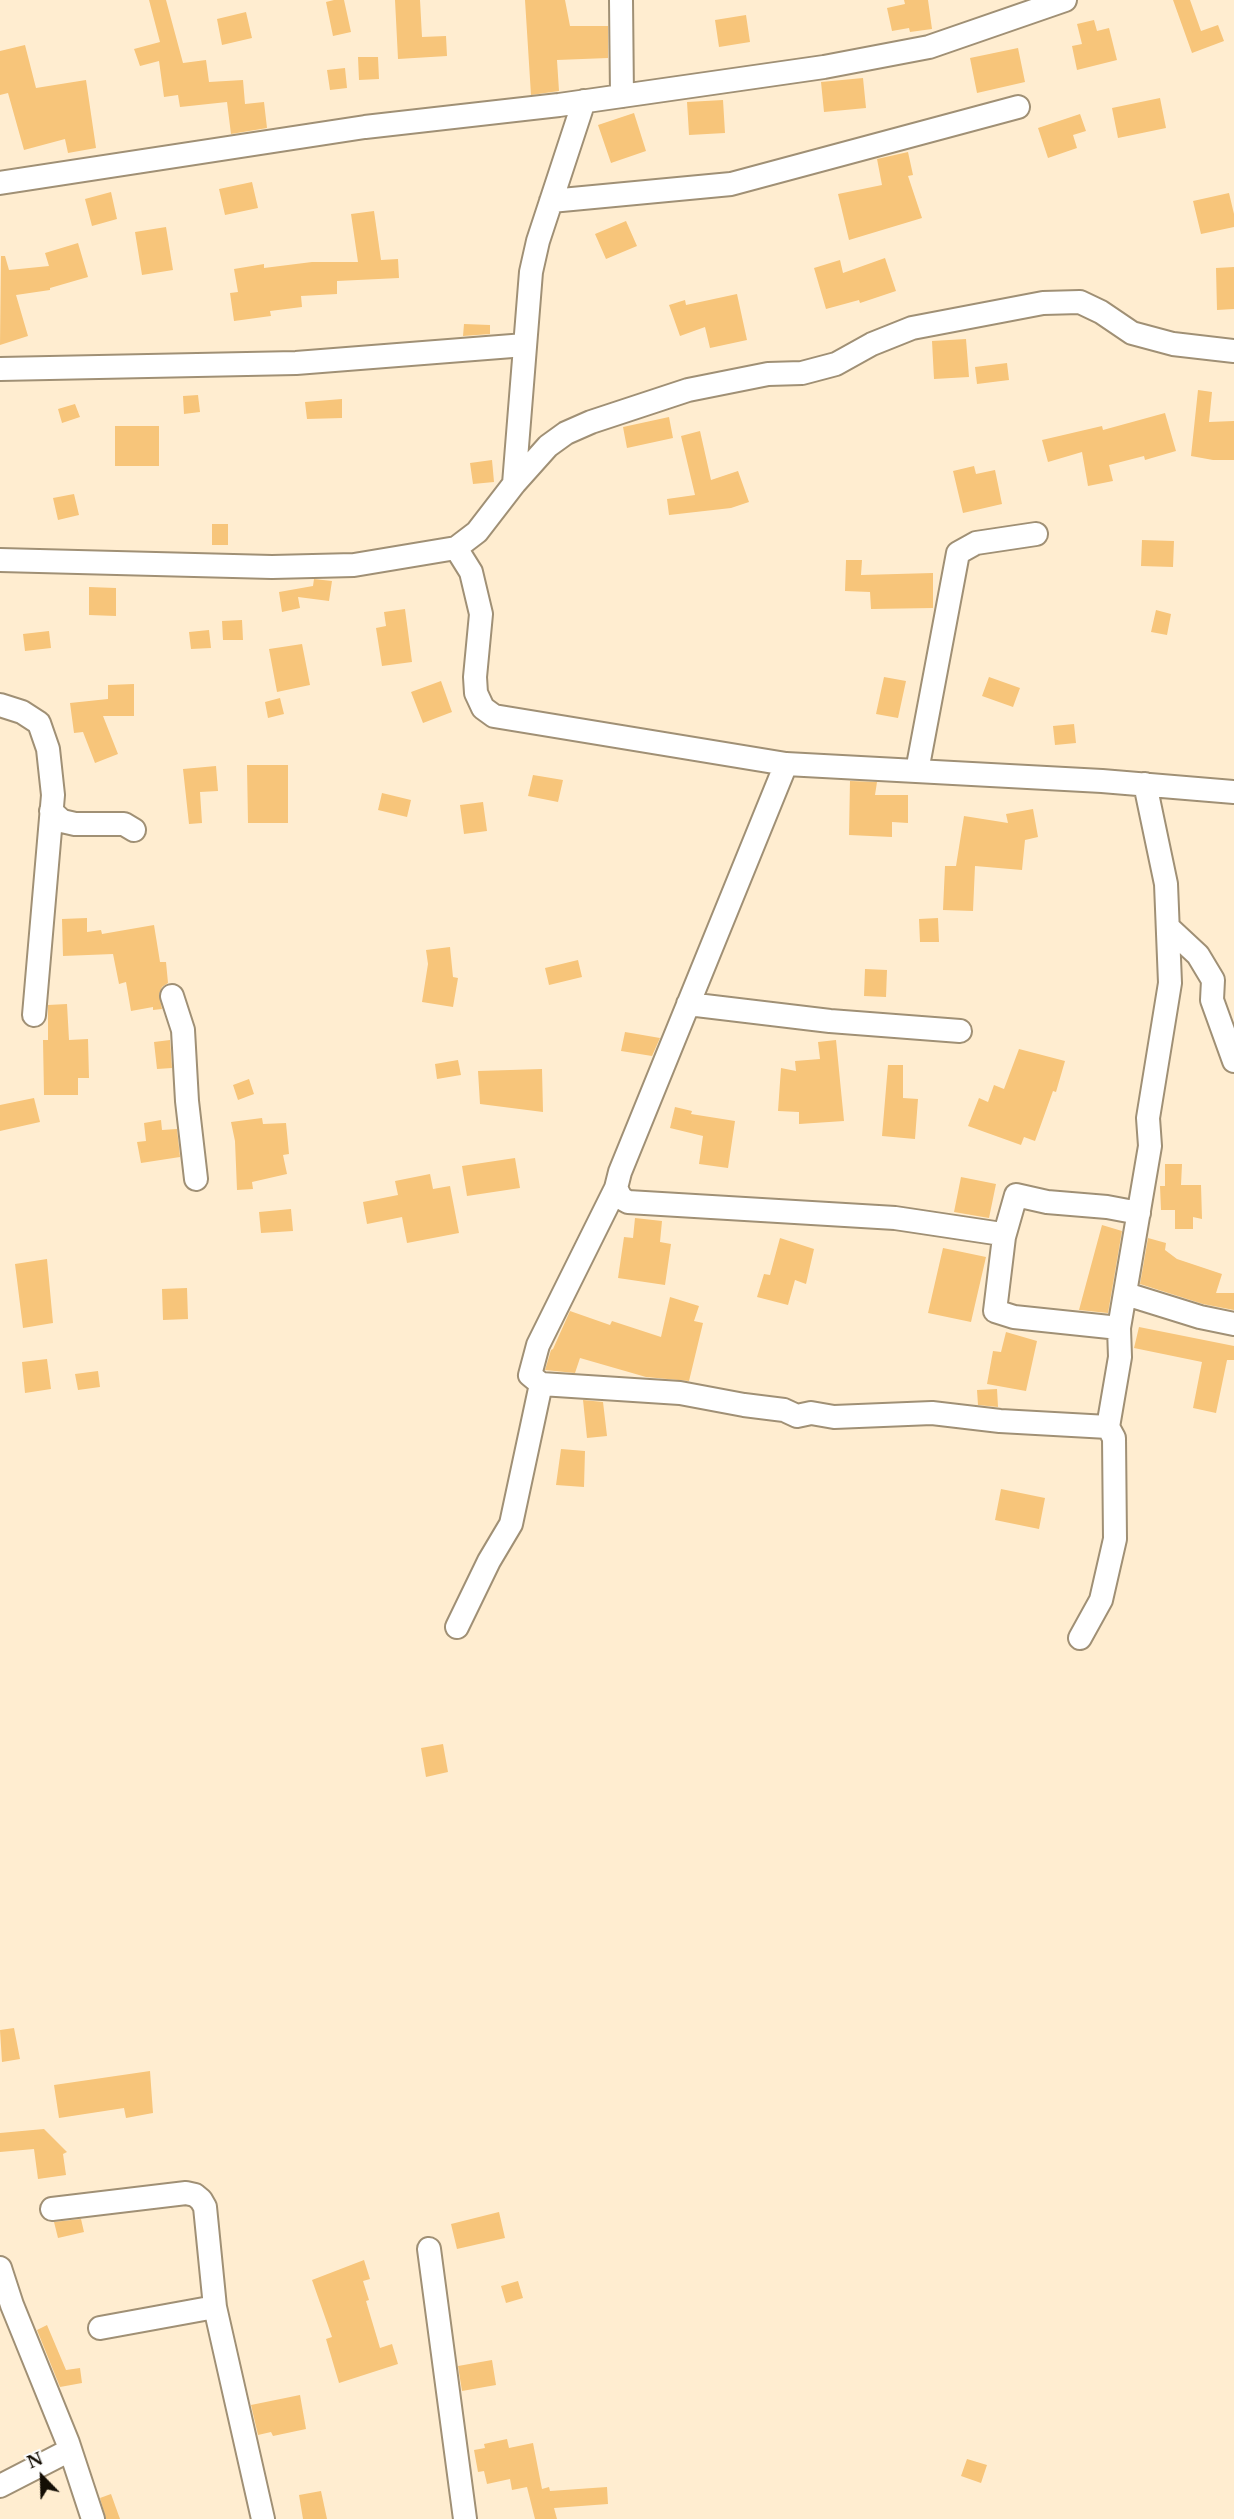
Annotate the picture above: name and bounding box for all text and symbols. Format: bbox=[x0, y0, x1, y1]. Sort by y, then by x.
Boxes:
north arrow bbox=[12, 2447, 72, 2507]
text: N bbox=[24, 2448, 46, 2473]

